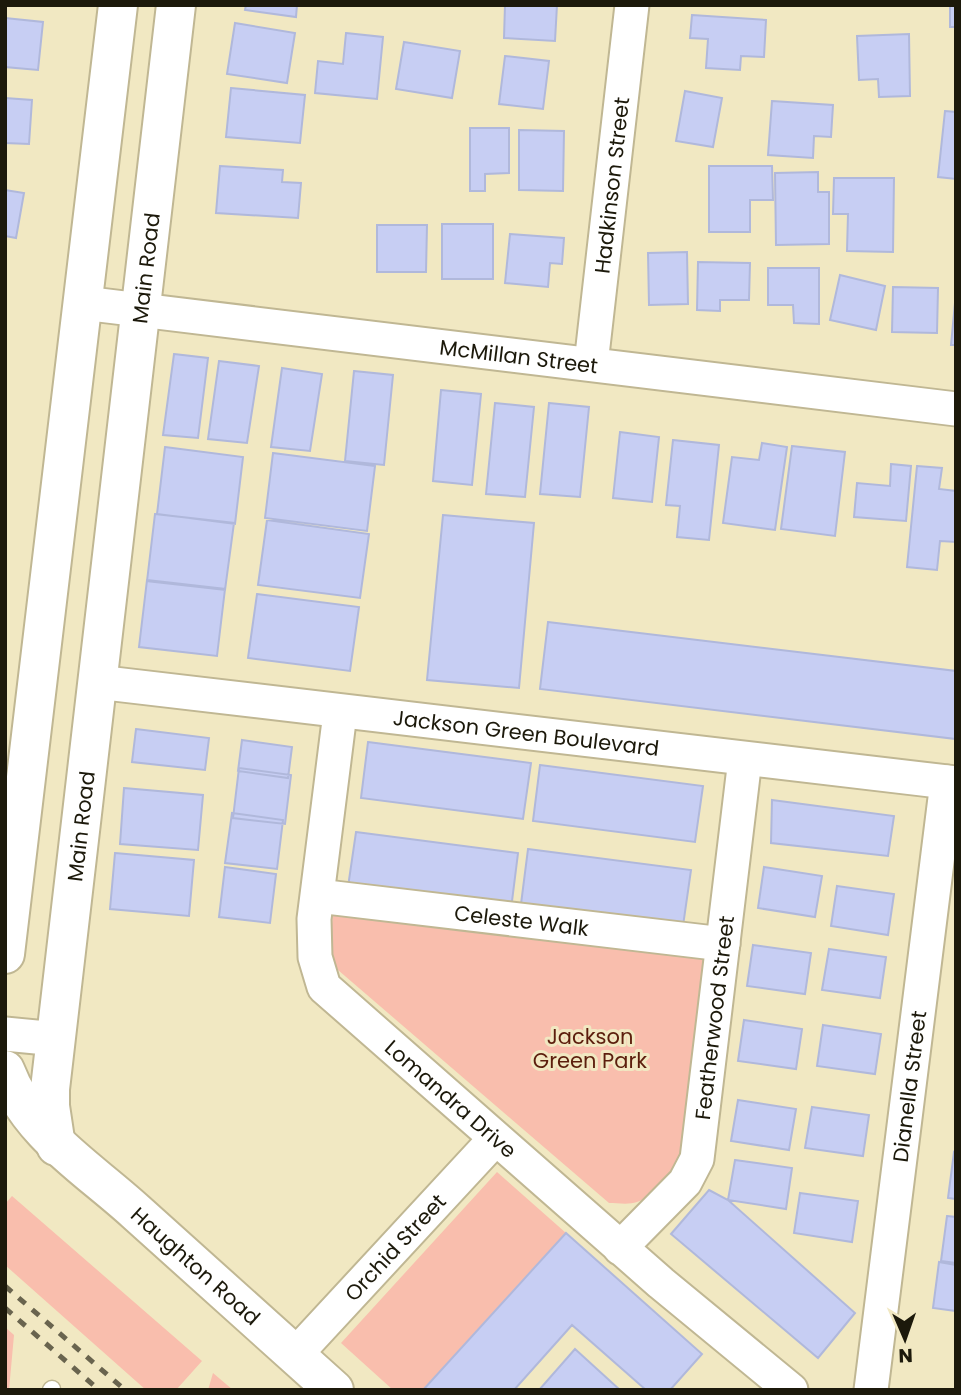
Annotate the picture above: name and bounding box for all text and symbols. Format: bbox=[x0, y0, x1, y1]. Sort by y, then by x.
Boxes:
street label: Hadkinson Street bbox=[587, 95, 636, 275]
street label: Main Road bbox=[125, 211, 166, 325]
street label: McMillan Street bbox=[438, 332, 600, 380]
street label: Jackson Green Boulevard bbox=[391, 702, 661, 762]
street label: Main Road bbox=[60, 769, 101, 883]
street label: Celeste Walk bbox=[453, 898, 591, 943]
street label: Featherwood Street bbox=[687, 914, 741, 1121]
street label: Dianella Street bbox=[885, 1009, 933, 1164]
park label: Jackson Green Park bbox=[533, 1022, 647, 1075]
street label: Lomandra Drive bbox=[379, 1033, 523, 1164]
street label: Orchid Street bbox=[338, 1187, 452, 1307]
street label: Haughton Road bbox=[125, 1200, 267, 1331]
north arrow bbox=[870, 1304, 940, 1374]
text: N bbox=[898, 1342, 913, 1369]

